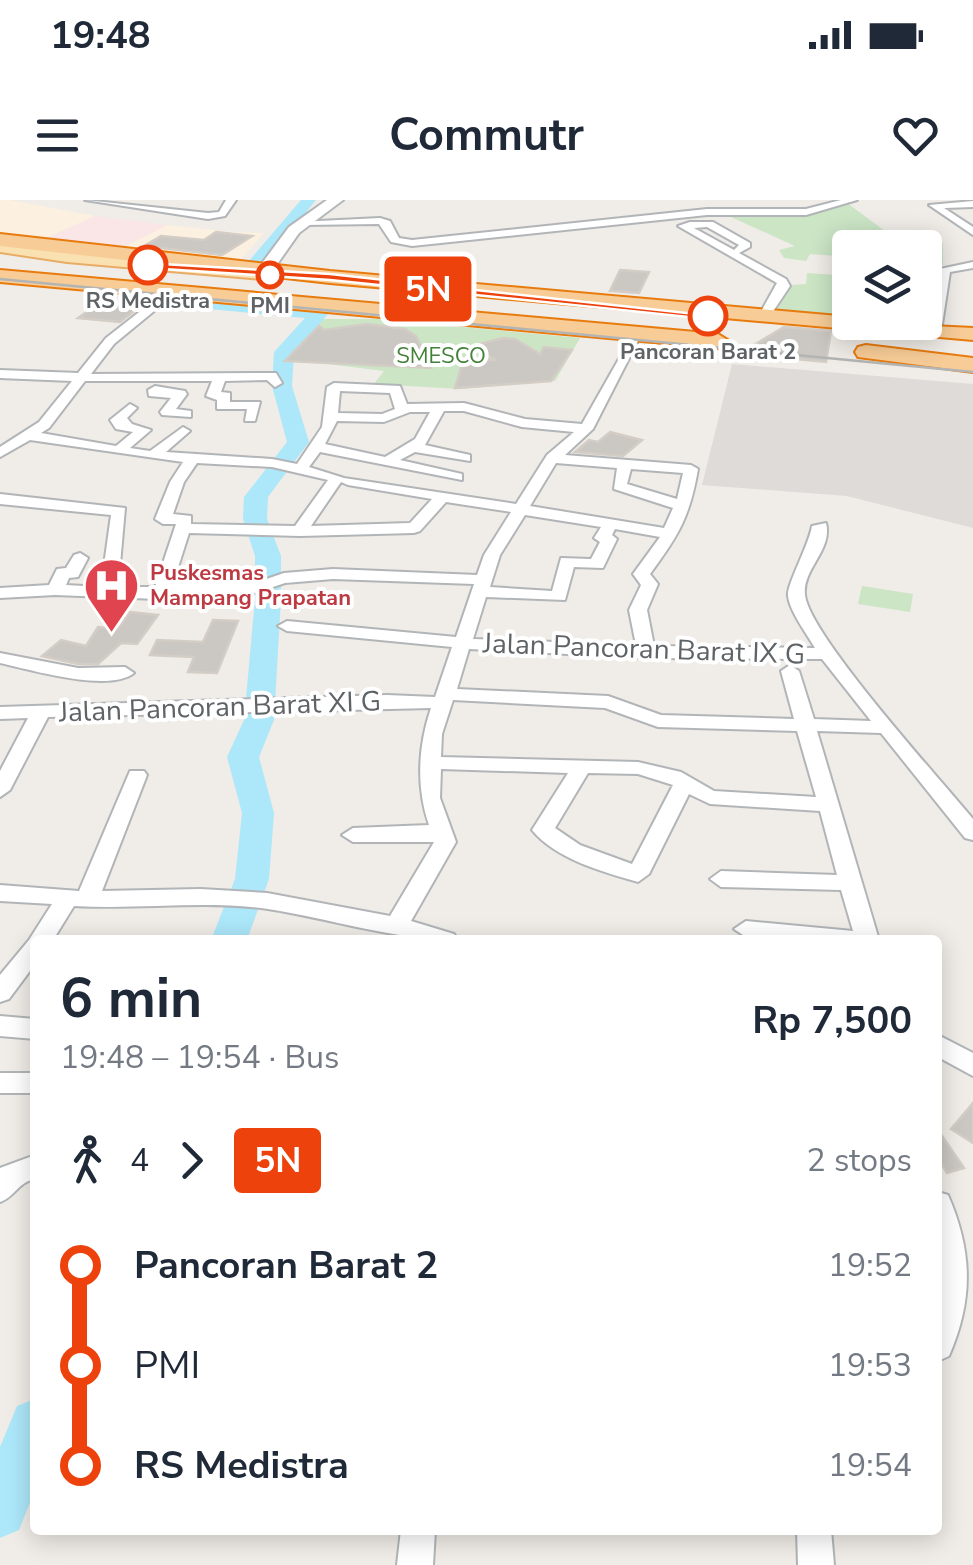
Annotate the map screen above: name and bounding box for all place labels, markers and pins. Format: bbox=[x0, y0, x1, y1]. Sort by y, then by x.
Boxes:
marker: RS Medistra bbox=[129, 246, 167, 284]
marker: PMI bbox=[257, 262, 283, 288]
place label: RS Medistra bbox=[86, 286, 210, 316]
place label: PMI bbox=[250, 291, 290, 321]
marker: Pancoran Barat 2 bbox=[689, 297, 727, 335]
place label: Pancoran Barat 2 bbox=[620, 337, 796, 367]
hospital icon: Puskesmas Mampang Prapatan bbox=[81, 556, 141, 635]
place label: Puskesmas Mampang Prapatan bbox=[150, 558, 351, 613]

